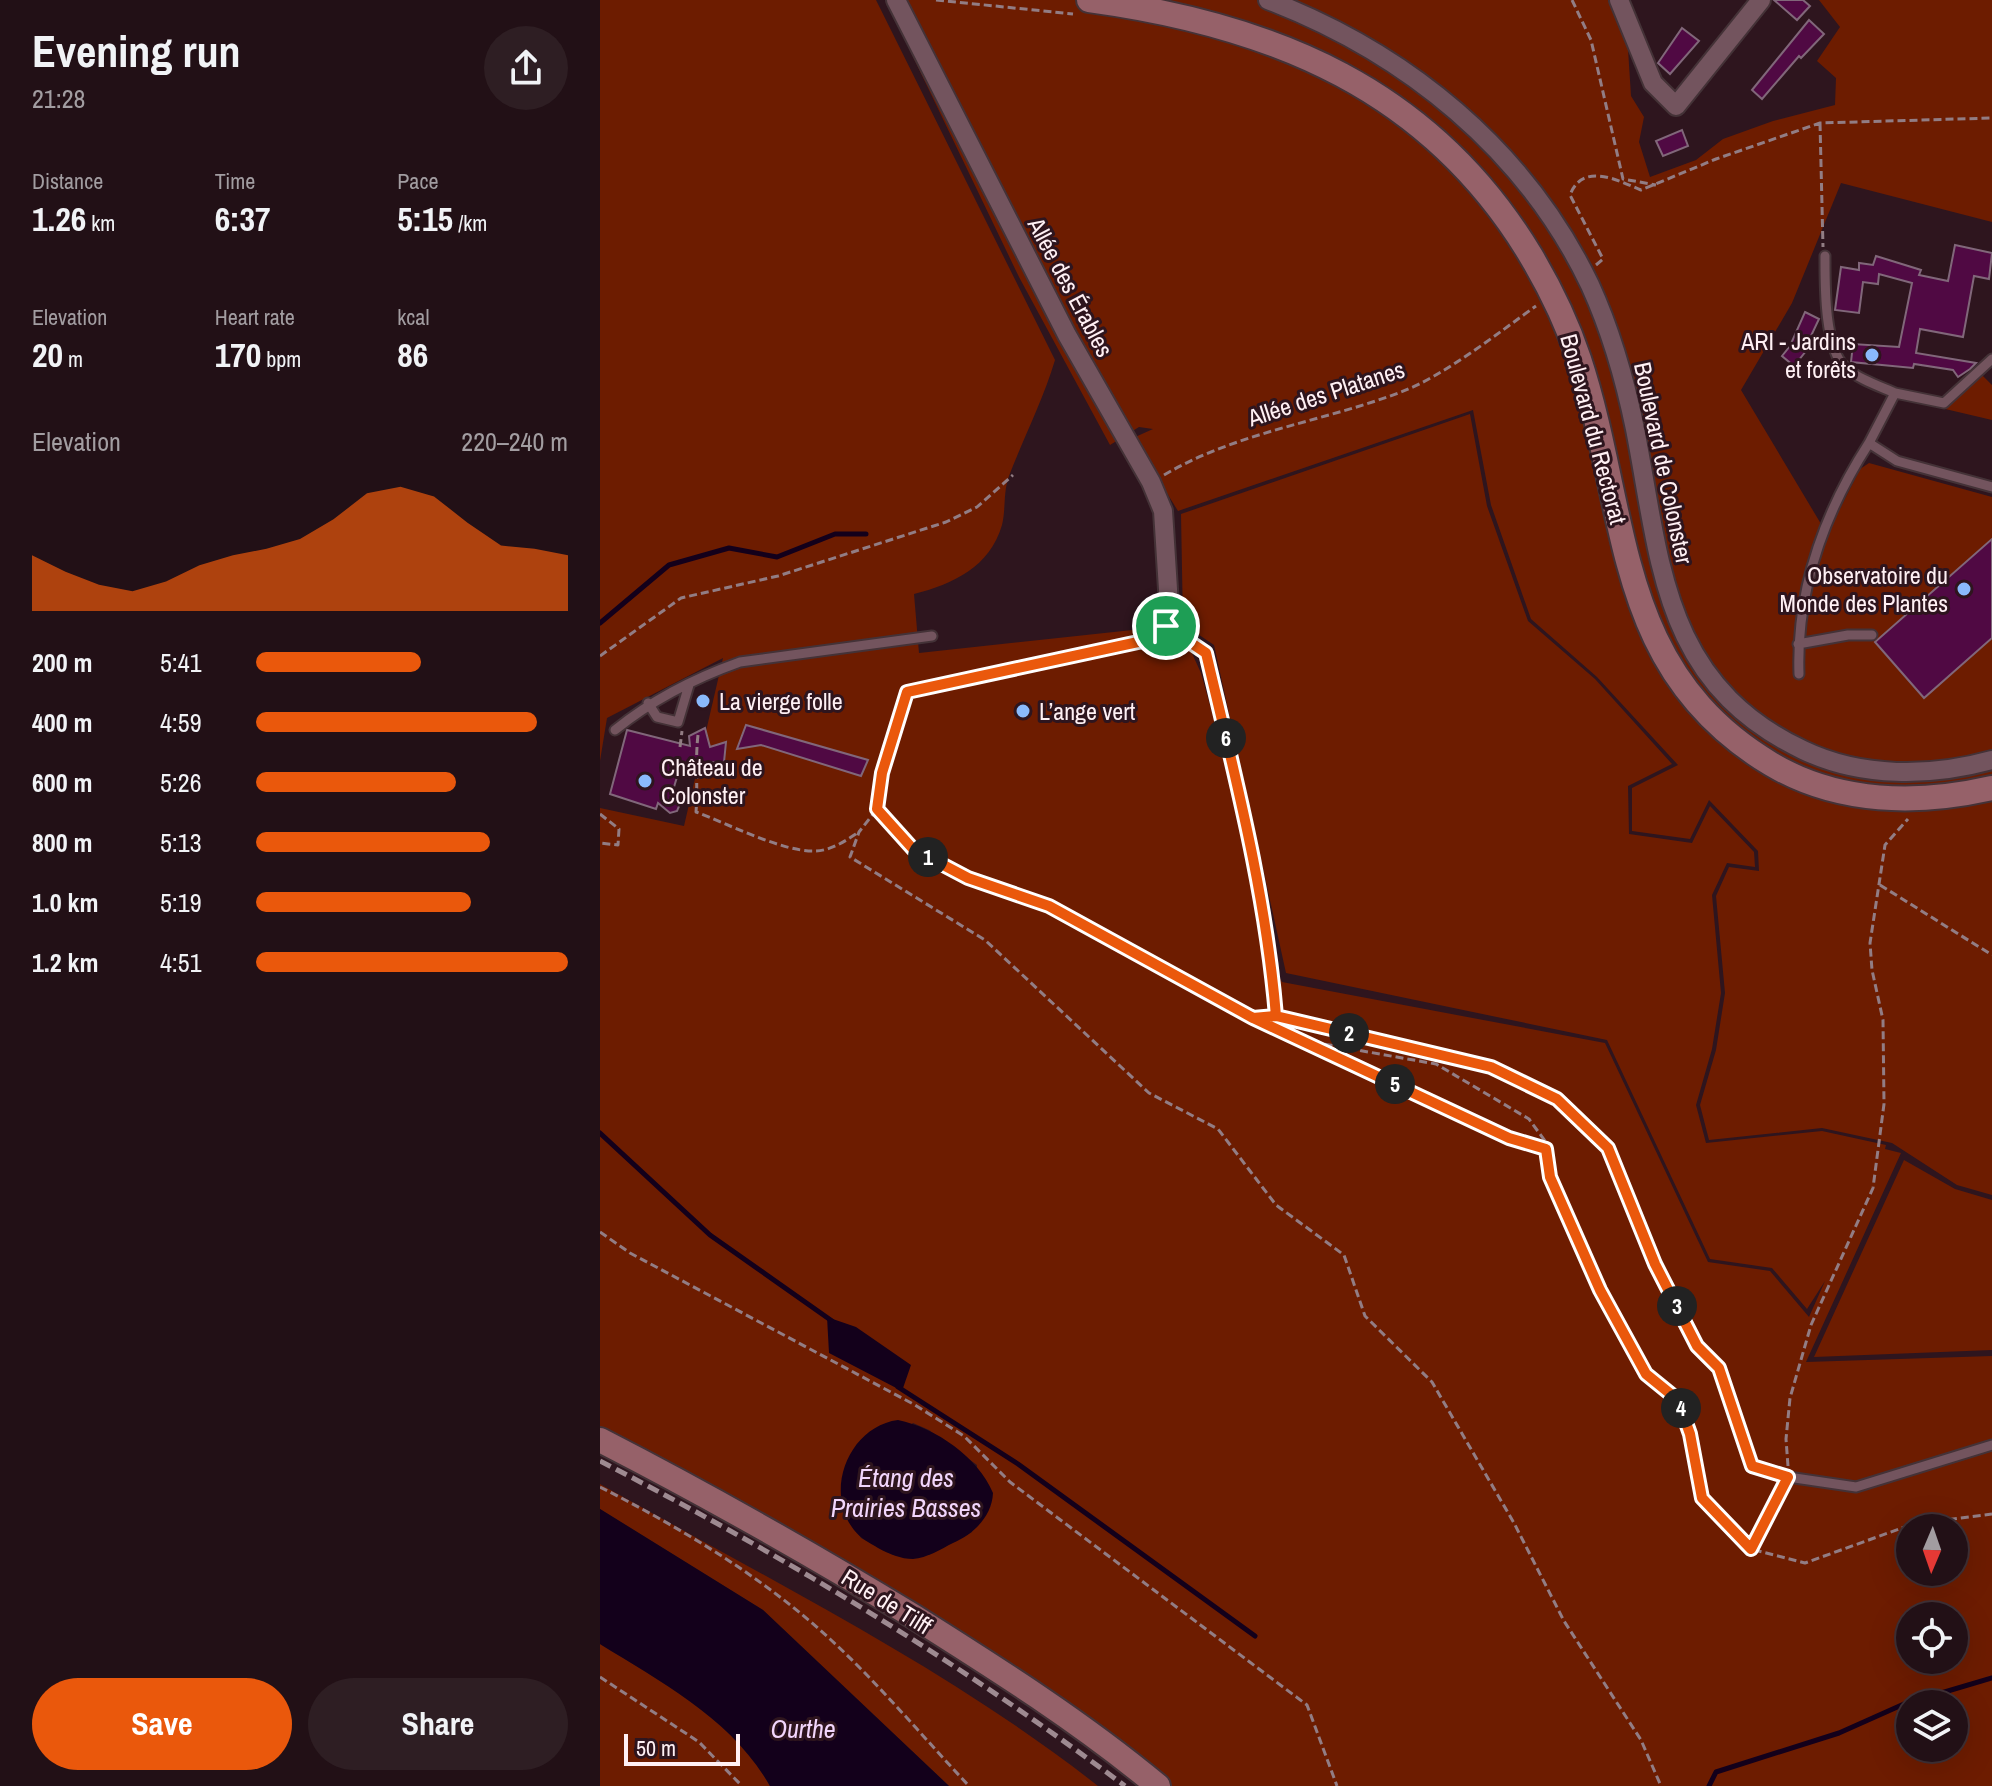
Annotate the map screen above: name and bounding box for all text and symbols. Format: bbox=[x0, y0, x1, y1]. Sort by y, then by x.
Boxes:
text: Evening run bbox=[32, 21, 241, 81]
button: share bbox=[484, 26, 568, 110]
text: 21:28 bbox=[32, 81, 85, 116]
text: Distance bbox=[32, 166, 103, 196]
text: Time bbox=[215, 166, 255, 196]
text: Pace bbox=[397, 166, 438, 196]
text: 1.26 bbox=[32, 196, 86, 242]
text: 6:37 bbox=[215, 196, 270, 242]
text: 5:15 bbox=[397, 196, 453, 242]
text: km bbox=[86, 208, 115, 238]
text: /km bbox=[453, 208, 487, 238]
street label: Allée des Érables bbox=[1020, 211, 1121, 362]
text: Elevation bbox=[32, 302, 107, 332]
text: Heart rate bbox=[215, 302, 295, 332]
text: kcal bbox=[397, 302, 429, 332]
place label: ARI - Jardins et forêts bbox=[1740, 325, 1856, 385]
street label: Boulevard du Rectorat bbox=[1553, 330, 1635, 528]
text: 20 bbox=[32, 332, 63, 378]
text: 170 bbox=[215, 332, 261, 378]
text: 86 bbox=[397, 332, 428, 378]
text: m bbox=[63, 344, 83, 374]
text: bpm bbox=[261, 344, 301, 374]
marker: ARI - Jardins et forêts bbox=[1863, 346, 1881, 364]
street label: Allée des Platanes bbox=[1243, 353, 1408, 434]
street label: Boulevard de Colonster bbox=[1627, 359, 1701, 567]
text: Elevation bbox=[32, 424, 121, 459]
text: 220–240 m bbox=[461, 424, 568, 459]
place label: Observatoire du Monde des Plantes bbox=[1780, 559, 1948, 619]
marker: Observatoire du Monde des Plantes bbox=[1955, 580, 1973, 598]
pin bbox=[1132, 592, 1200, 660]
icon: arrive bbox=[1144, 604, 1188, 648]
text: 200 m bbox=[32, 645, 92, 680]
text: 5:41 bbox=[160, 645, 202, 680]
place label: La vierge folle bbox=[719, 685, 843, 717]
marker: La vierge folle bbox=[694, 692, 712, 710]
place label: L’ange vert bbox=[1039, 695, 1136, 727]
marker: L’ange vert bbox=[1014, 702, 1032, 720]
text: 400 m bbox=[32, 705, 92, 740]
text: 4:59 bbox=[160, 705, 202, 740]
pin: 6 bbox=[1206, 718, 1246, 758]
text: 6 bbox=[1221, 723, 1231, 753]
place label: Château de Colonster bbox=[661, 751, 763, 811]
text: 600 m bbox=[32, 765, 92, 800]
text: 5:26 bbox=[160, 765, 202, 800]
marker: Château de Colonster bbox=[636, 772, 654, 790]
text: 800 m bbox=[32, 825, 92, 860]
text: 5:13 bbox=[160, 825, 202, 860]
pin: 1 bbox=[908, 837, 948, 877]
text: 1 bbox=[923, 842, 933, 872]
text: 1.0 km bbox=[32, 885, 98, 920]
text: 5:19 bbox=[160, 885, 202, 920]
text: 1.2 km bbox=[32, 945, 98, 980]
text: 4:51 bbox=[160, 945, 202, 980]
pin: 2 bbox=[1329, 1013, 1369, 1053]
text: 2 bbox=[1344, 1018, 1354, 1048]
pin: 5 bbox=[1375, 1064, 1415, 1104]
text: 5 bbox=[1390, 1069, 1400, 1099]
pin: 3 bbox=[1657, 1286, 1697, 1326]
text: 3 bbox=[1672, 1291, 1682, 1321]
pin: 4 bbox=[1661, 1388, 1701, 1428]
text: 4 bbox=[1676, 1393, 1686, 1423]
water label: Étang des Prairies Basses bbox=[831, 1460, 981, 1525]
north arrow bbox=[1896, 1514, 1968, 1586]
map controls bbox=[1896, 1514, 1968, 1762]
street label: Rue de Tilff bbox=[836, 1561, 938, 1641]
button: locate bbox=[1896, 1602, 1968, 1674]
button: Save bbox=[32, 1678, 292, 1770]
button: Share bbox=[308, 1678, 568, 1770]
button: layers bbox=[1896, 1690, 1968, 1762]
water label: Ourthe bbox=[770, 1711, 836, 1746]
scale bar bbox=[624, 1730, 740, 1766]
text: 50 m bbox=[636, 1733, 676, 1763]

